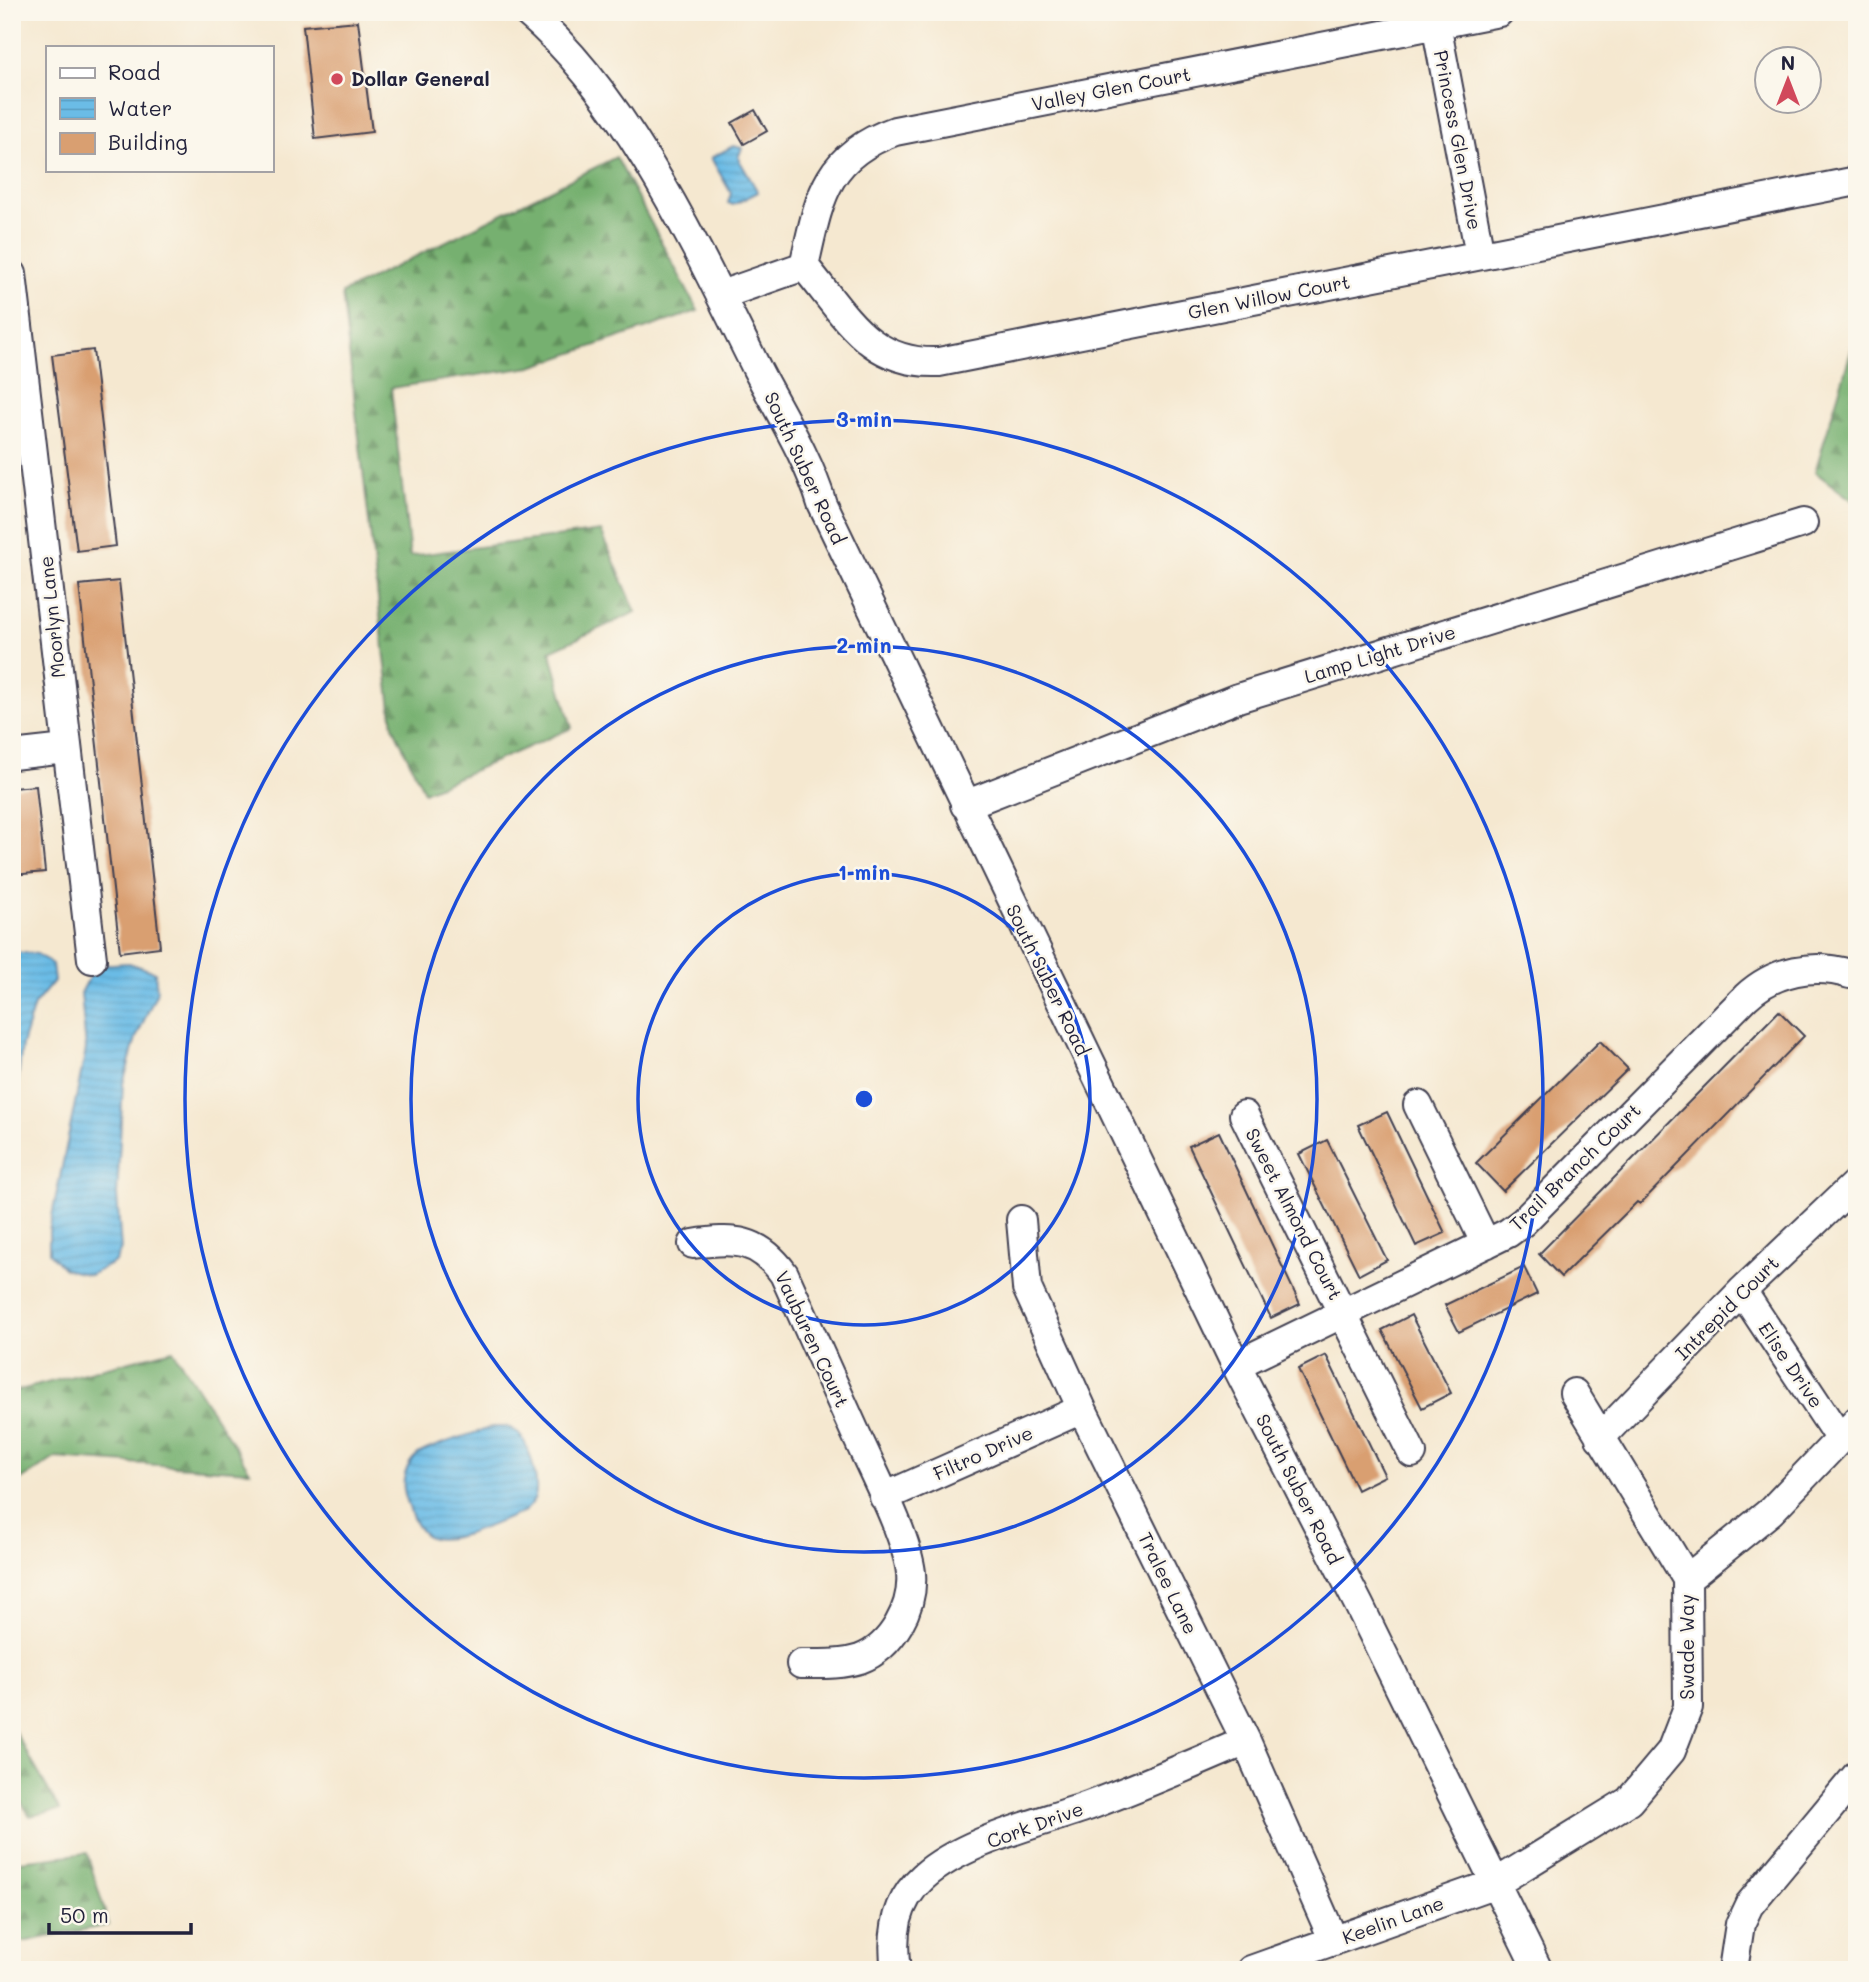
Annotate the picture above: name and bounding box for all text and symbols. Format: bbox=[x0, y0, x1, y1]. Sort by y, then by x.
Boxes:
legend bbox=[46, 46, 273, 172]
north arrow bbox=[1754, 46, 1824, 116]
street label: Princess Glen Drive bbox=[1429, 48, 1488, 232]
text: N bbox=[1781, 50, 1795, 75]
text: Road bbox=[108, 58, 160, 85]
street label: Valley Glen Court bbox=[1029, 61, 1193, 116]
place label: Dollar General bbox=[351, 66, 490, 91]
marker: Dollar General bbox=[329, 71, 345, 87]
text: Water bbox=[108, 94, 172, 121]
text: Building bbox=[108, 128, 188, 155]
street label: Glen Willow Court bbox=[1186, 269, 1352, 324]
street label: South Suber Road bbox=[759, 388, 852, 548]
text: 3 min bbox=[836, 405, 892, 432]
street label: Moorlyn Lane bbox=[33, 555, 70, 679]
street label: Lamp Light Drive bbox=[1301, 619, 1459, 688]
text: 2 min bbox=[836, 631, 892, 658]
text: 1 min bbox=[838, 858, 890, 885]
street label: South Suber Road bbox=[1001, 900, 1096, 1060]
centre of rings bbox=[852, 1087, 876, 1111]
street label: Trail Branch Court bbox=[1504, 1097, 1646, 1236]
street label: Sweet Almond Court bbox=[1240, 1124, 1349, 1304]
street label: Intrepid Court bbox=[1669, 1250, 1784, 1365]
street label: Vauburen Court bbox=[770, 1266, 855, 1411]
street label: Elise Drive bbox=[1753, 1317, 1829, 1413]
street label: South Suber Road bbox=[1251, 1409, 1348, 1568]
street label: Filtro Drive bbox=[929, 1419, 1037, 1486]
street label: Tralee Lane bbox=[1133, 1528, 1204, 1638]
street label: Swade Way bbox=[1674, 1594, 1699, 1700]
street label: Cork Drive bbox=[983, 1796, 1086, 1854]
street label: Keelin Lane bbox=[1339, 1890, 1447, 1949]
scale bar bbox=[49, 1891, 191, 1935]
text: 50 m bbox=[60, 1901, 109, 1928]

